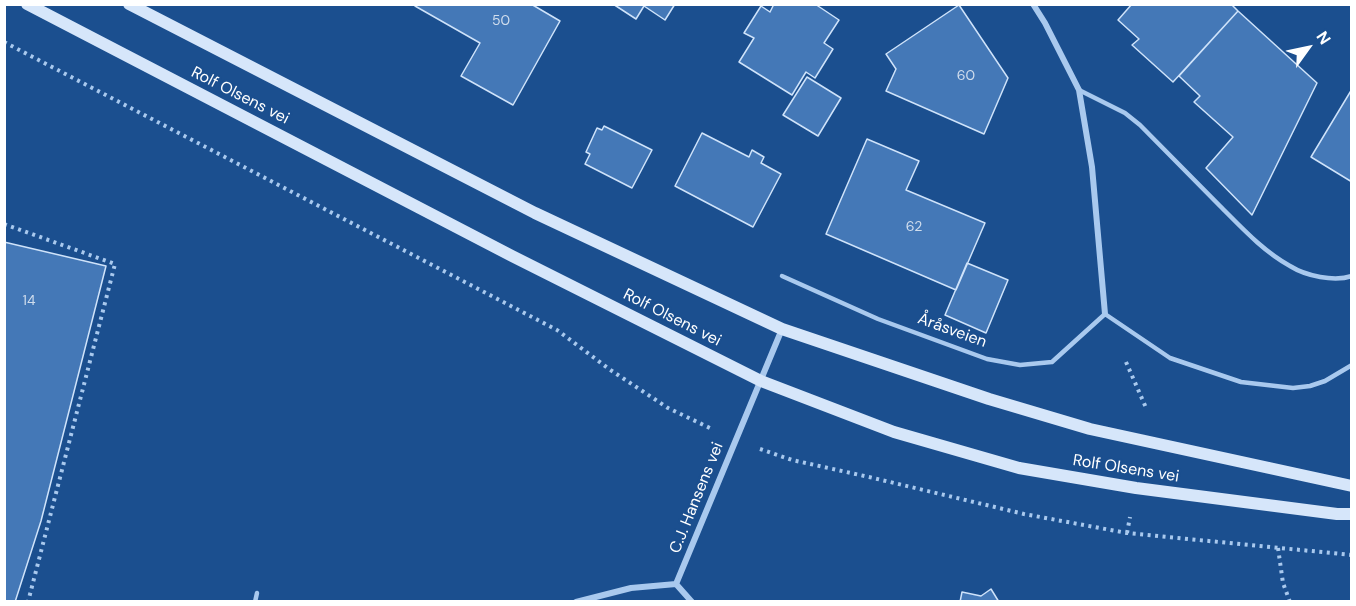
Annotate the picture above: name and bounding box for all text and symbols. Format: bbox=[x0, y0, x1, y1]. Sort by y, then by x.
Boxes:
house number: 50 bbox=[492, 13, 510, 29]
north arrow bbox=[1278, 18, 1338, 78]
text: N bbox=[1312, 27, 1335, 49]
street label: Rolf Olsens vei bbox=[188, 63, 292, 129]
house number: 60 bbox=[957, 68, 975, 84]
house number: 62 bbox=[906, 219, 922, 235]
street label: Rolf Olsens vei bbox=[620, 285, 724, 351]
house number: 14 bbox=[23, 293, 35, 309]
street label: Åråsveien bbox=[915, 310, 989, 352]
street label: C.J. Hansens vei bbox=[666, 440, 728, 556]
street label: Rolf Olsens vei bbox=[1072, 451, 1180, 487]

